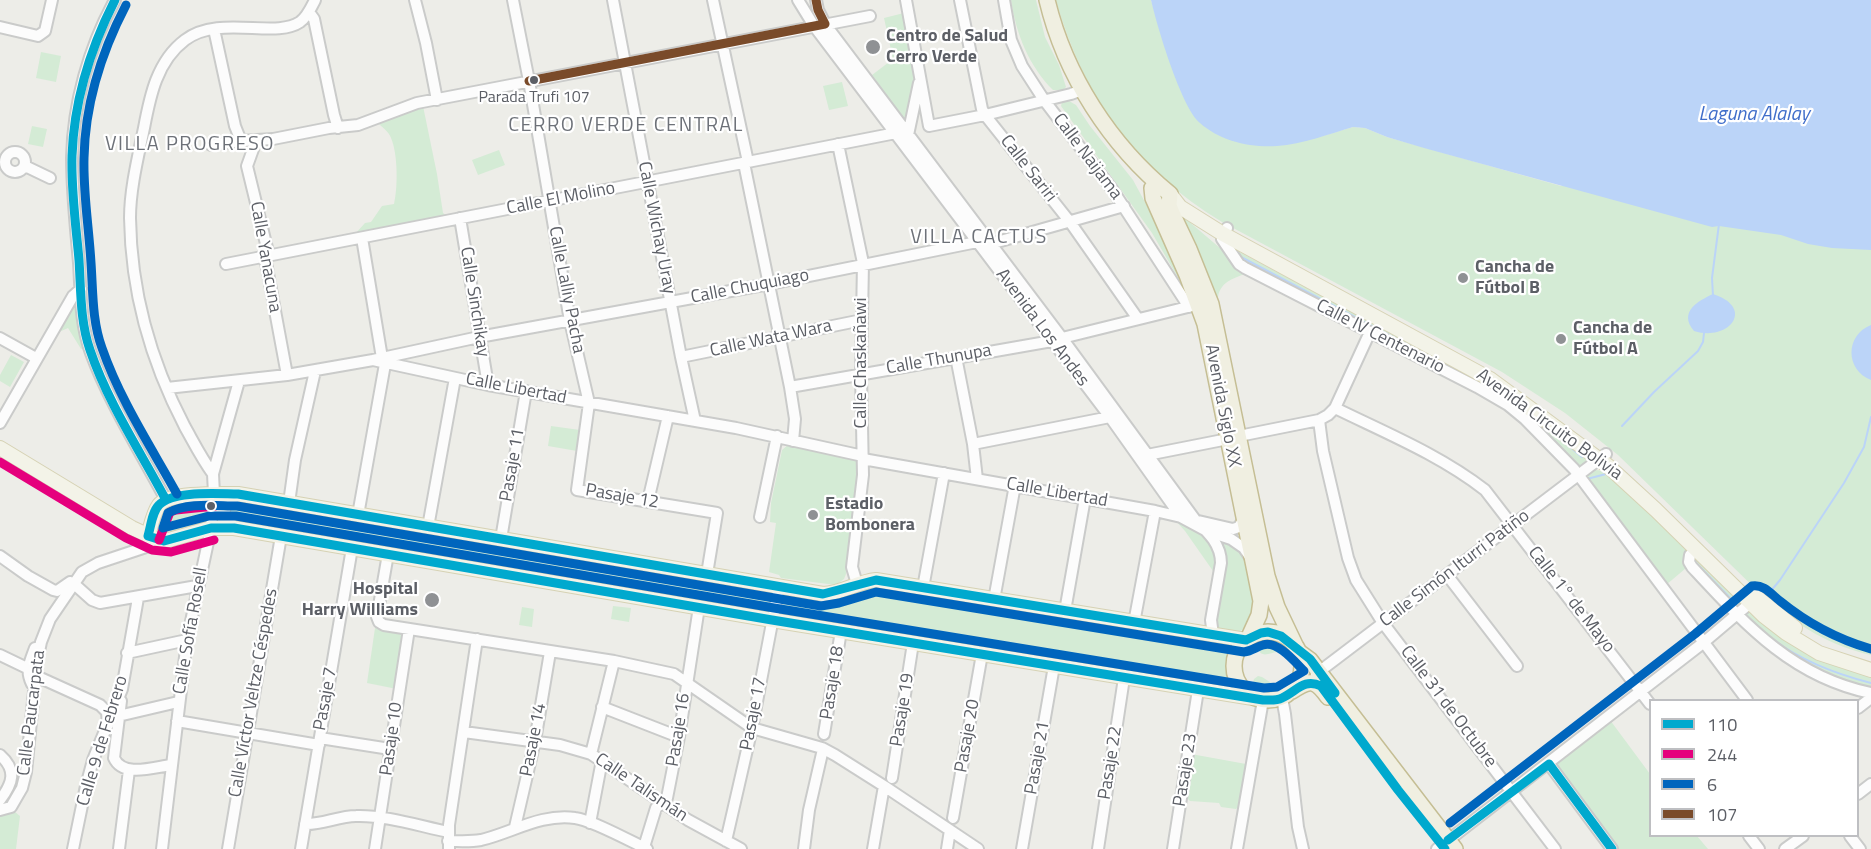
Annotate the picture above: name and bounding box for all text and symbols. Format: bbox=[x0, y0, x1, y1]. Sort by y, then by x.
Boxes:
place label: Centro de Salud Cerro Verde bbox=[886, 26, 1008, 68]
marker: Centro de Salud Cerro Verde bbox=[864, 38, 882, 56]
marker: Parada Trufi 107 bbox=[528, 74, 540, 86]
place label: Parada Trufi 107 bbox=[478, 88, 590, 108]
water label: Laguna Alalay bbox=[1699, 103, 1809, 127]
street label: Calle Naijama bbox=[1048, 110, 1126, 204]
district label: CERRO VERDE CENTRAL bbox=[508, 114, 744, 138]
street label: Calle Sariri bbox=[995, 131, 1061, 207]
district label: VILLA PROGRESO bbox=[105, 133, 275, 157]
street label: Calle Wichay Uray bbox=[633, 160, 679, 296]
street label: Calle El Molino bbox=[505, 178, 617, 220]
street label: Calle Yanacuna bbox=[245, 200, 285, 314]
street label: Calle Lalliy Pacha bbox=[543, 225, 589, 355]
district label: VILLA CACTUS bbox=[910, 226, 1048, 250]
street label: Calle Sinchikay bbox=[455, 245, 493, 359]
place label: Cancha de Fútbol B bbox=[1475, 257, 1554, 300]
street label: Calle Chuquiago bbox=[689, 265, 811, 309]
street label: Avenida Los Andes bbox=[991, 265, 1093, 391]
marker: Cancha de Fútbol B bbox=[1456, 271, 1470, 285]
street label: Calle IV Centenario bbox=[1312, 295, 1448, 379]
street label: Calle Chaskañawi bbox=[851, 298, 873, 428]
street label: Calle Wata Wara bbox=[708, 316, 834, 362]
place label: Cancha de Fútbol A bbox=[1573, 318, 1652, 360]
marker: Cancha de Fútbol A bbox=[1554, 332, 1568, 346]
street label: Calle Thunupa bbox=[885, 340, 993, 380]
street label: Avenida Siglo XX bbox=[1199, 343, 1245, 469]
street label: Avenida Circuito Bolivia bbox=[1472, 365, 1626, 485]
street label: Calle Libertad bbox=[464, 369, 568, 409]
street label: Pasaje 11 bbox=[496, 427, 530, 503]
street label: Calle Libertad bbox=[1005, 473, 1109, 513]
street label: Pasaje 12 bbox=[584, 480, 660, 514]
place label: Estadio Bombonera bbox=[825, 494, 915, 536]
unlabelled marker bbox=[205, 500, 217, 512]
street label: Calle Simón Iturri Patiño bbox=[1376, 506, 1534, 632]
marker: Estadio Bombonera bbox=[806, 508, 820, 522]
street label: Calle 1° de Mayo bbox=[1523, 543, 1619, 657]
street label: Calle Sofía Rosell bbox=[169, 566, 213, 696]
place label: Hospital Harry Williams bbox=[302, 579, 418, 622]
street label: Calle Víctor Veltze Céspedes bbox=[225, 587, 283, 799]
marker: Hospital Harry Williams bbox=[423, 591, 441, 609]
street label: Calle 31 de Octubre bbox=[1395, 642, 1501, 772]
street label: Pasaje 18 bbox=[817, 645, 849, 721]
street label: Calle Paucarpata bbox=[14, 649, 50, 777]
street label: Pasaje 7 bbox=[310, 666, 342, 732]
street label: Pasaje 19 bbox=[887, 672, 919, 748]
street label: Calle 9 de Febrero bbox=[73, 673, 133, 809]
street label: Pasaje 17 bbox=[736, 676, 772, 752]
street label: Pasaje 16 bbox=[663, 692, 695, 768]
street label: Pasaje 20 bbox=[951, 698, 985, 774]
legend bbox=[1649, 699, 1859, 837]
street label: Pasaje 10 bbox=[376, 701, 408, 777]
street label: Pasaje 14 bbox=[516, 702, 552, 778]
text: 110 bbox=[1707, 711, 1737, 738]
street label: Pasaje 21 bbox=[1021, 720, 1055, 796]
street label: Pasaje 22 bbox=[1095, 725, 1127, 801]
street label: Pasaje 23 bbox=[1170, 732, 1202, 808]
text: 244 bbox=[1707, 741, 1737, 768]
street label: Calle Talismán bbox=[590, 749, 692, 827]
text: 6 bbox=[1707, 771, 1717, 798]
text: 107 bbox=[1707, 801, 1737, 828]

